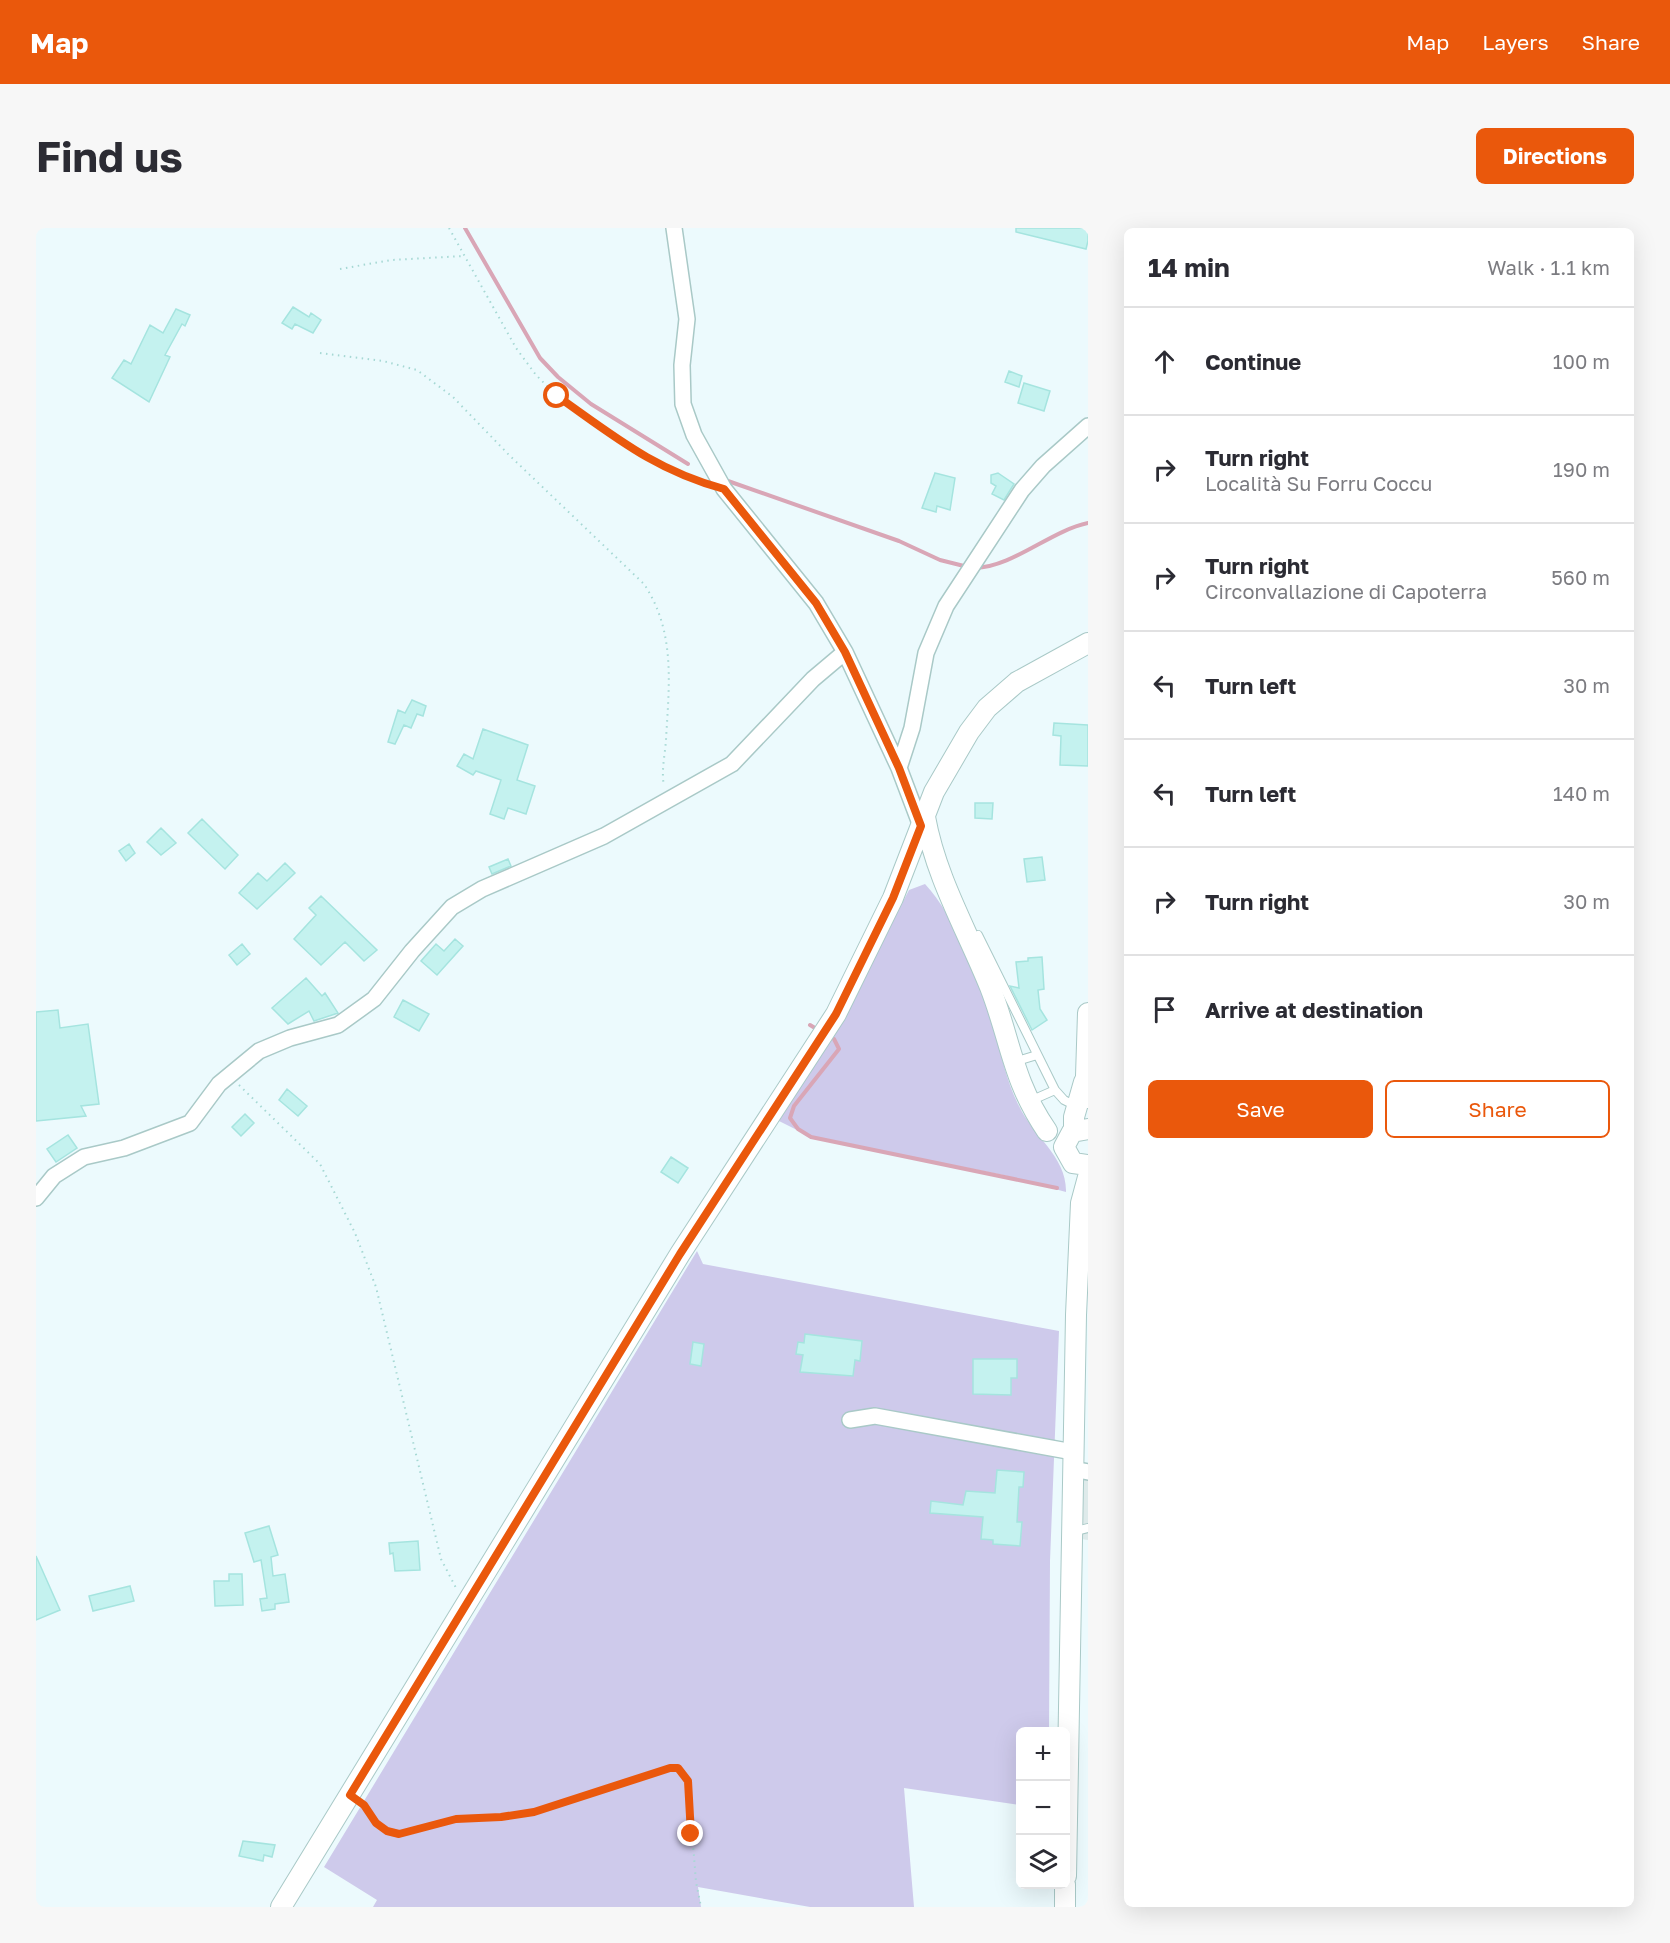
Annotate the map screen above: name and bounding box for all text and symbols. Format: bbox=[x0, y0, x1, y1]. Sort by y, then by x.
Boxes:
text: Map bbox=[30, 26, 88, 59]
text: Map bbox=[1406, 29, 1449, 55]
text: Layers bbox=[1482, 29, 1549, 55]
text: Share bbox=[1582, 29, 1640, 55]
button: Directions bbox=[1476, 128, 1634, 184]
text: Find us bbox=[36, 131, 183, 181]
text: 14 min bbox=[1148, 252, 1230, 283]
text: Walk · 1.1 km bbox=[1487, 255, 1610, 279]
icon: ahead bbox=[1148, 345, 1181, 378]
text: Continue bbox=[1205, 348, 1301, 375]
text: 100 m bbox=[1553, 349, 1610, 373]
route start bbox=[543, 382, 569, 408]
text: Turn right bbox=[1205, 444, 1309, 471]
icon: right bbox=[1148, 453, 1181, 486]
text: 190 m bbox=[1553, 457, 1610, 481]
text: Località Su Forru Coccu bbox=[1205, 471, 1432, 495]
text: Turn right bbox=[1205, 552, 1309, 579]
icon: right bbox=[1148, 561, 1181, 594]
text: 560 m bbox=[1551, 565, 1610, 589]
text: Circonvallazione di Capoterra bbox=[1205, 579, 1487, 603]
icon: left bbox=[1148, 669, 1181, 702]
text: Turn left bbox=[1205, 672, 1296, 699]
text: 30 m bbox=[1563, 673, 1610, 697]
icon: left bbox=[1148, 777, 1181, 810]
text: Turn left bbox=[1205, 780, 1296, 807]
text: 140 m bbox=[1553, 781, 1610, 805]
icon: right bbox=[1148, 885, 1181, 918]
text: Turn right bbox=[1205, 888, 1309, 915]
text: 30 m bbox=[1563, 889, 1610, 913]
icon: arrive bbox=[1148, 993, 1181, 1026]
text: Arrive at destination bbox=[1205, 996, 1423, 1023]
button: Save bbox=[1148, 1080, 1373, 1138]
button: Share bbox=[1385, 1080, 1610, 1138]
map controls bbox=[1016, 1727, 1070, 1889]
button: + bbox=[1016, 1727, 1070, 1781]
button: − bbox=[1016, 1781, 1070, 1835]
route end bbox=[677, 1820, 703, 1846]
button: layers bbox=[1016, 1835, 1070, 1889]

